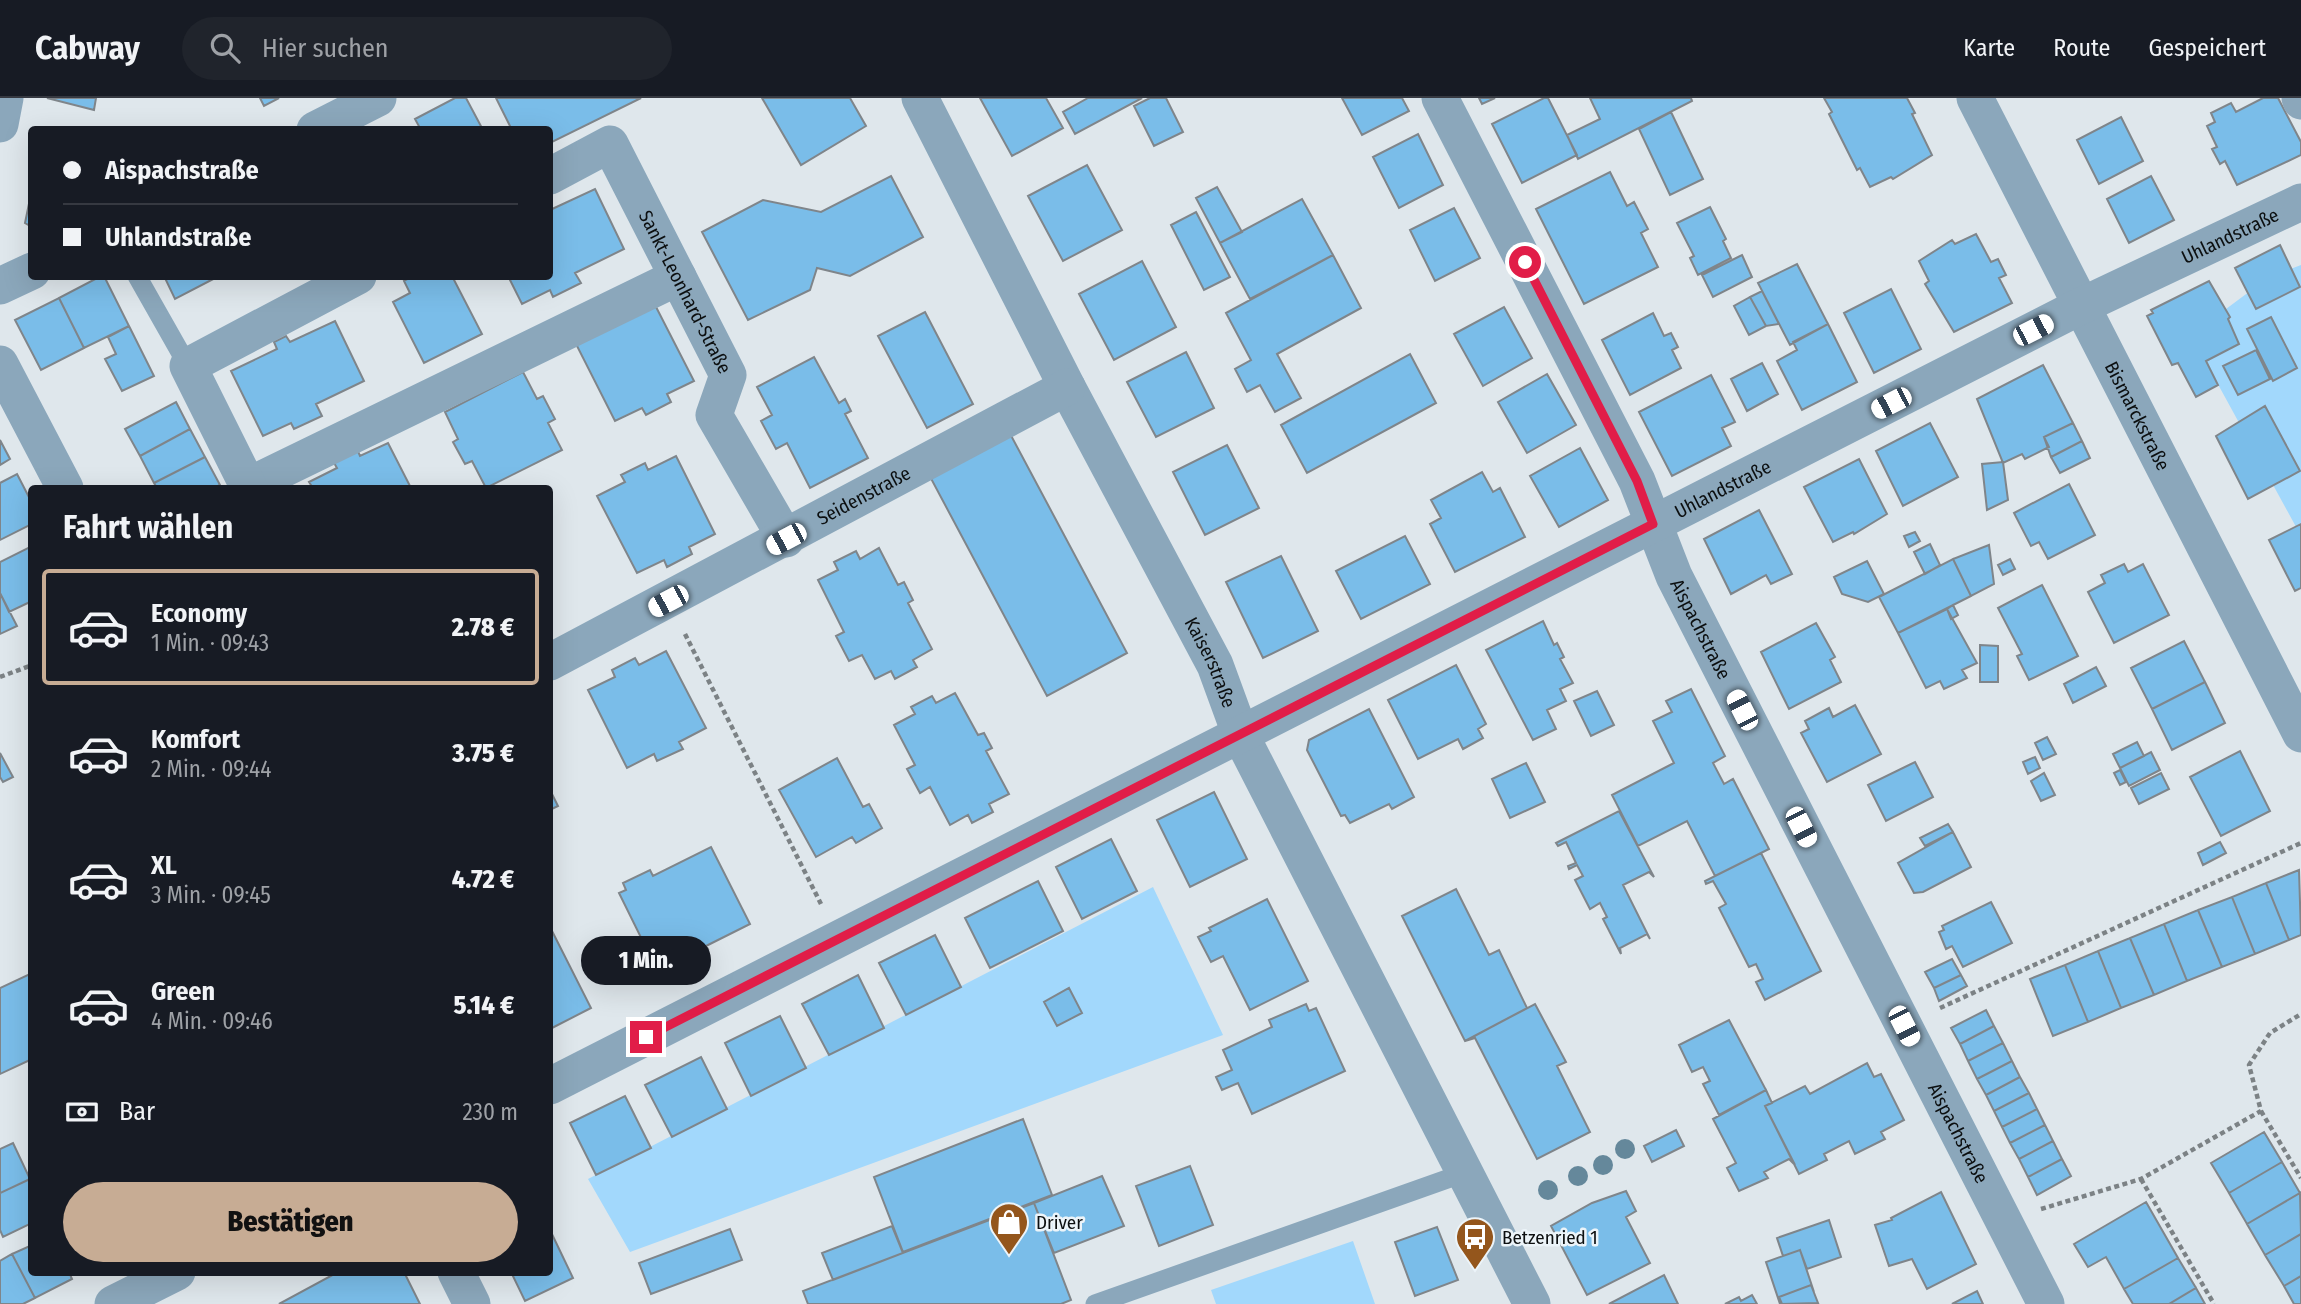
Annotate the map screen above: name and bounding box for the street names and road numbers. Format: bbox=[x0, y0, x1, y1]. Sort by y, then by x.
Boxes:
street label: Uhlandstraße bbox=[2178, 203, 2282, 268]
street label: Sankt-Leonhard-Straße bbox=[634, 206, 737, 377]
street label: Bismarckstraße bbox=[2100, 357, 2175, 474]
street label: Uhlandstraße bbox=[1671, 455, 1775, 523]
street label: Seidenstraße bbox=[813, 461, 914, 530]
street label: Aispachstraße bbox=[1666, 575, 1736, 683]
street label: Kaiserstraße bbox=[1180, 613, 1241, 711]
street label: Aispachstraße bbox=[1923, 1079, 1994, 1187]

